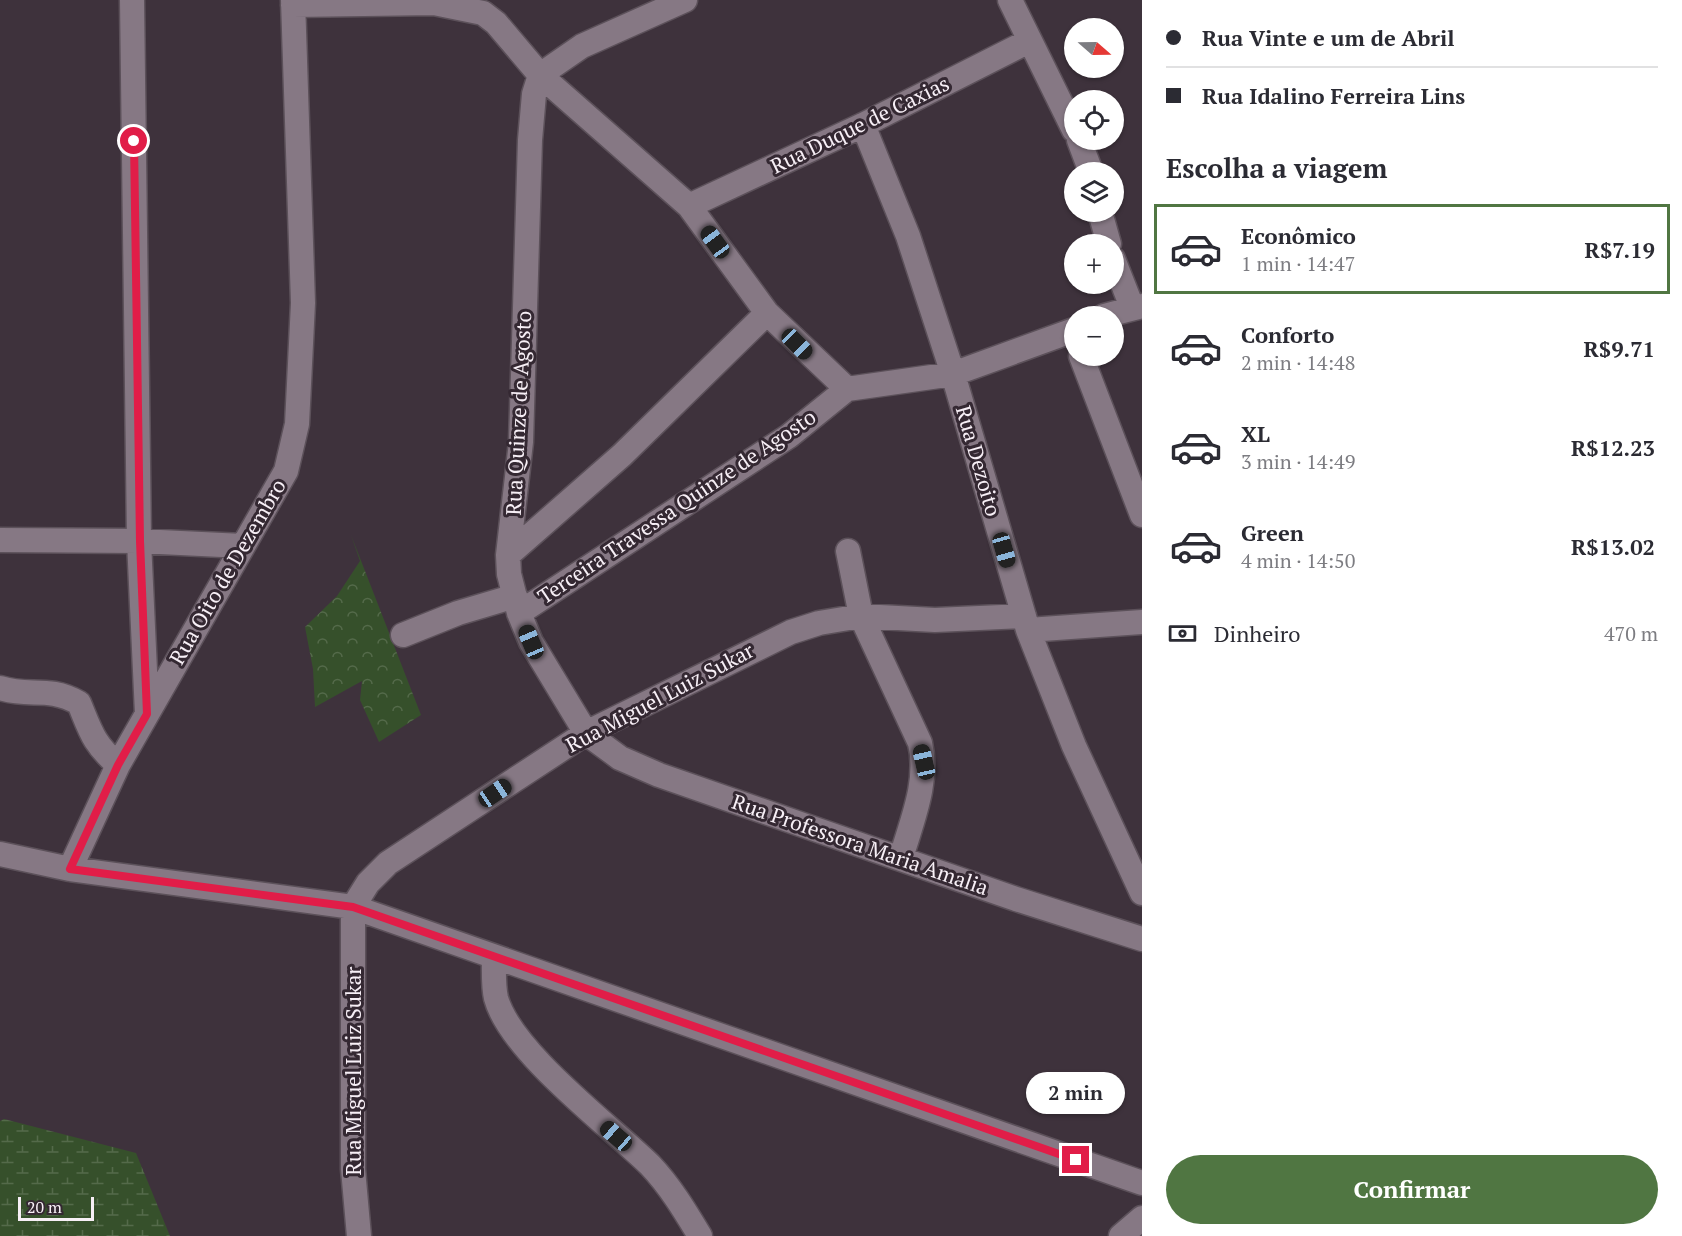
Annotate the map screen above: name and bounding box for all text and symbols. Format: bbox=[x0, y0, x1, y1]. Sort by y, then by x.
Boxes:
north arrow bbox=[1064, 18, 1124, 78]
map controls bbox=[1064, 18, 1124, 366]
text: Rua Vinte e um de Abril bbox=[1202, 23, 1455, 52]
street label: Rua Duque de Caxias bbox=[765, 69, 954, 180]
text: Rua Idalino Ferreira Lins bbox=[1202, 81, 1465, 110]
button: locate bbox=[1064, 90, 1124, 150]
route start bbox=[120, 127, 147, 154]
text: Escolha a viagem bbox=[1166, 150, 1387, 186]
button: layers bbox=[1064, 162, 1124, 222]
text: Econômico bbox=[1241, 221, 1356, 250]
car bbox=[697, 222, 733, 262]
icon: car bbox=[1169, 222, 1223, 276]
button: + bbox=[1064, 234, 1124, 294]
text: R$7.19 bbox=[1585, 235, 1655, 264]
text: 1 min · 14:47 bbox=[1241, 250, 1355, 277]
button: − bbox=[1064, 306, 1124, 366]
street label: Rua Quinze de Agosto bbox=[499, 310, 537, 516]
text: Conforto bbox=[1241, 320, 1334, 349]
icon: car bbox=[1169, 321, 1223, 375]
car bbox=[778, 325, 816, 363]
text: R$9.71 bbox=[1583, 334, 1655, 363]
text: 2 min · 14:48 bbox=[1241, 349, 1355, 376]
street label: Terceira Travessa Quinze de Agosto bbox=[532, 402, 821, 610]
street label: Rua Dezoito bbox=[950, 402, 1008, 519]
text: XL bbox=[1241, 419, 1270, 448]
icon: car bbox=[1169, 420, 1223, 474]
text: R$12.23 bbox=[1571, 433, 1655, 462]
text: 3 min · 14:49 bbox=[1241, 448, 1355, 475]
street label: Rua Oito de Dezembro bbox=[163, 474, 292, 669]
text: Green bbox=[1241, 518, 1304, 547]
icon: car bbox=[1169, 519, 1223, 573]
car bbox=[990, 530, 1018, 570]
text: R$13.02 bbox=[1571, 532, 1655, 561]
text: 4 min · 14:50 bbox=[1241, 547, 1355, 574]
icon: cash bbox=[1166, 617, 1199, 650]
text: Dinheiro bbox=[1214, 619, 1300, 648]
text: 470 m bbox=[1604, 620, 1658, 647]
car bbox=[516, 622, 546, 662]
street label: Rua Miguel Luiz Sukar bbox=[561, 636, 758, 758]
car bbox=[911, 742, 937, 782]
car bbox=[475, 775, 515, 811]
street label: Rua Professora Maria Amalia bbox=[729, 787, 992, 901]
street label: Rua Miguel Luiz Sukar bbox=[339, 967, 367, 1175]
callout: 2 min bbox=[1026, 1073, 1126, 1115]
text: 2 min bbox=[1048, 1079, 1103, 1106]
car bbox=[597, 1117, 635, 1155]
route end bbox=[1062, 1146, 1089, 1173]
button: Confirmar bbox=[1166, 1155, 1658, 1224]
scale bar bbox=[18, 1194, 94, 1222]
text: 20 m bbox=[27, 1196, 62, 1218]

